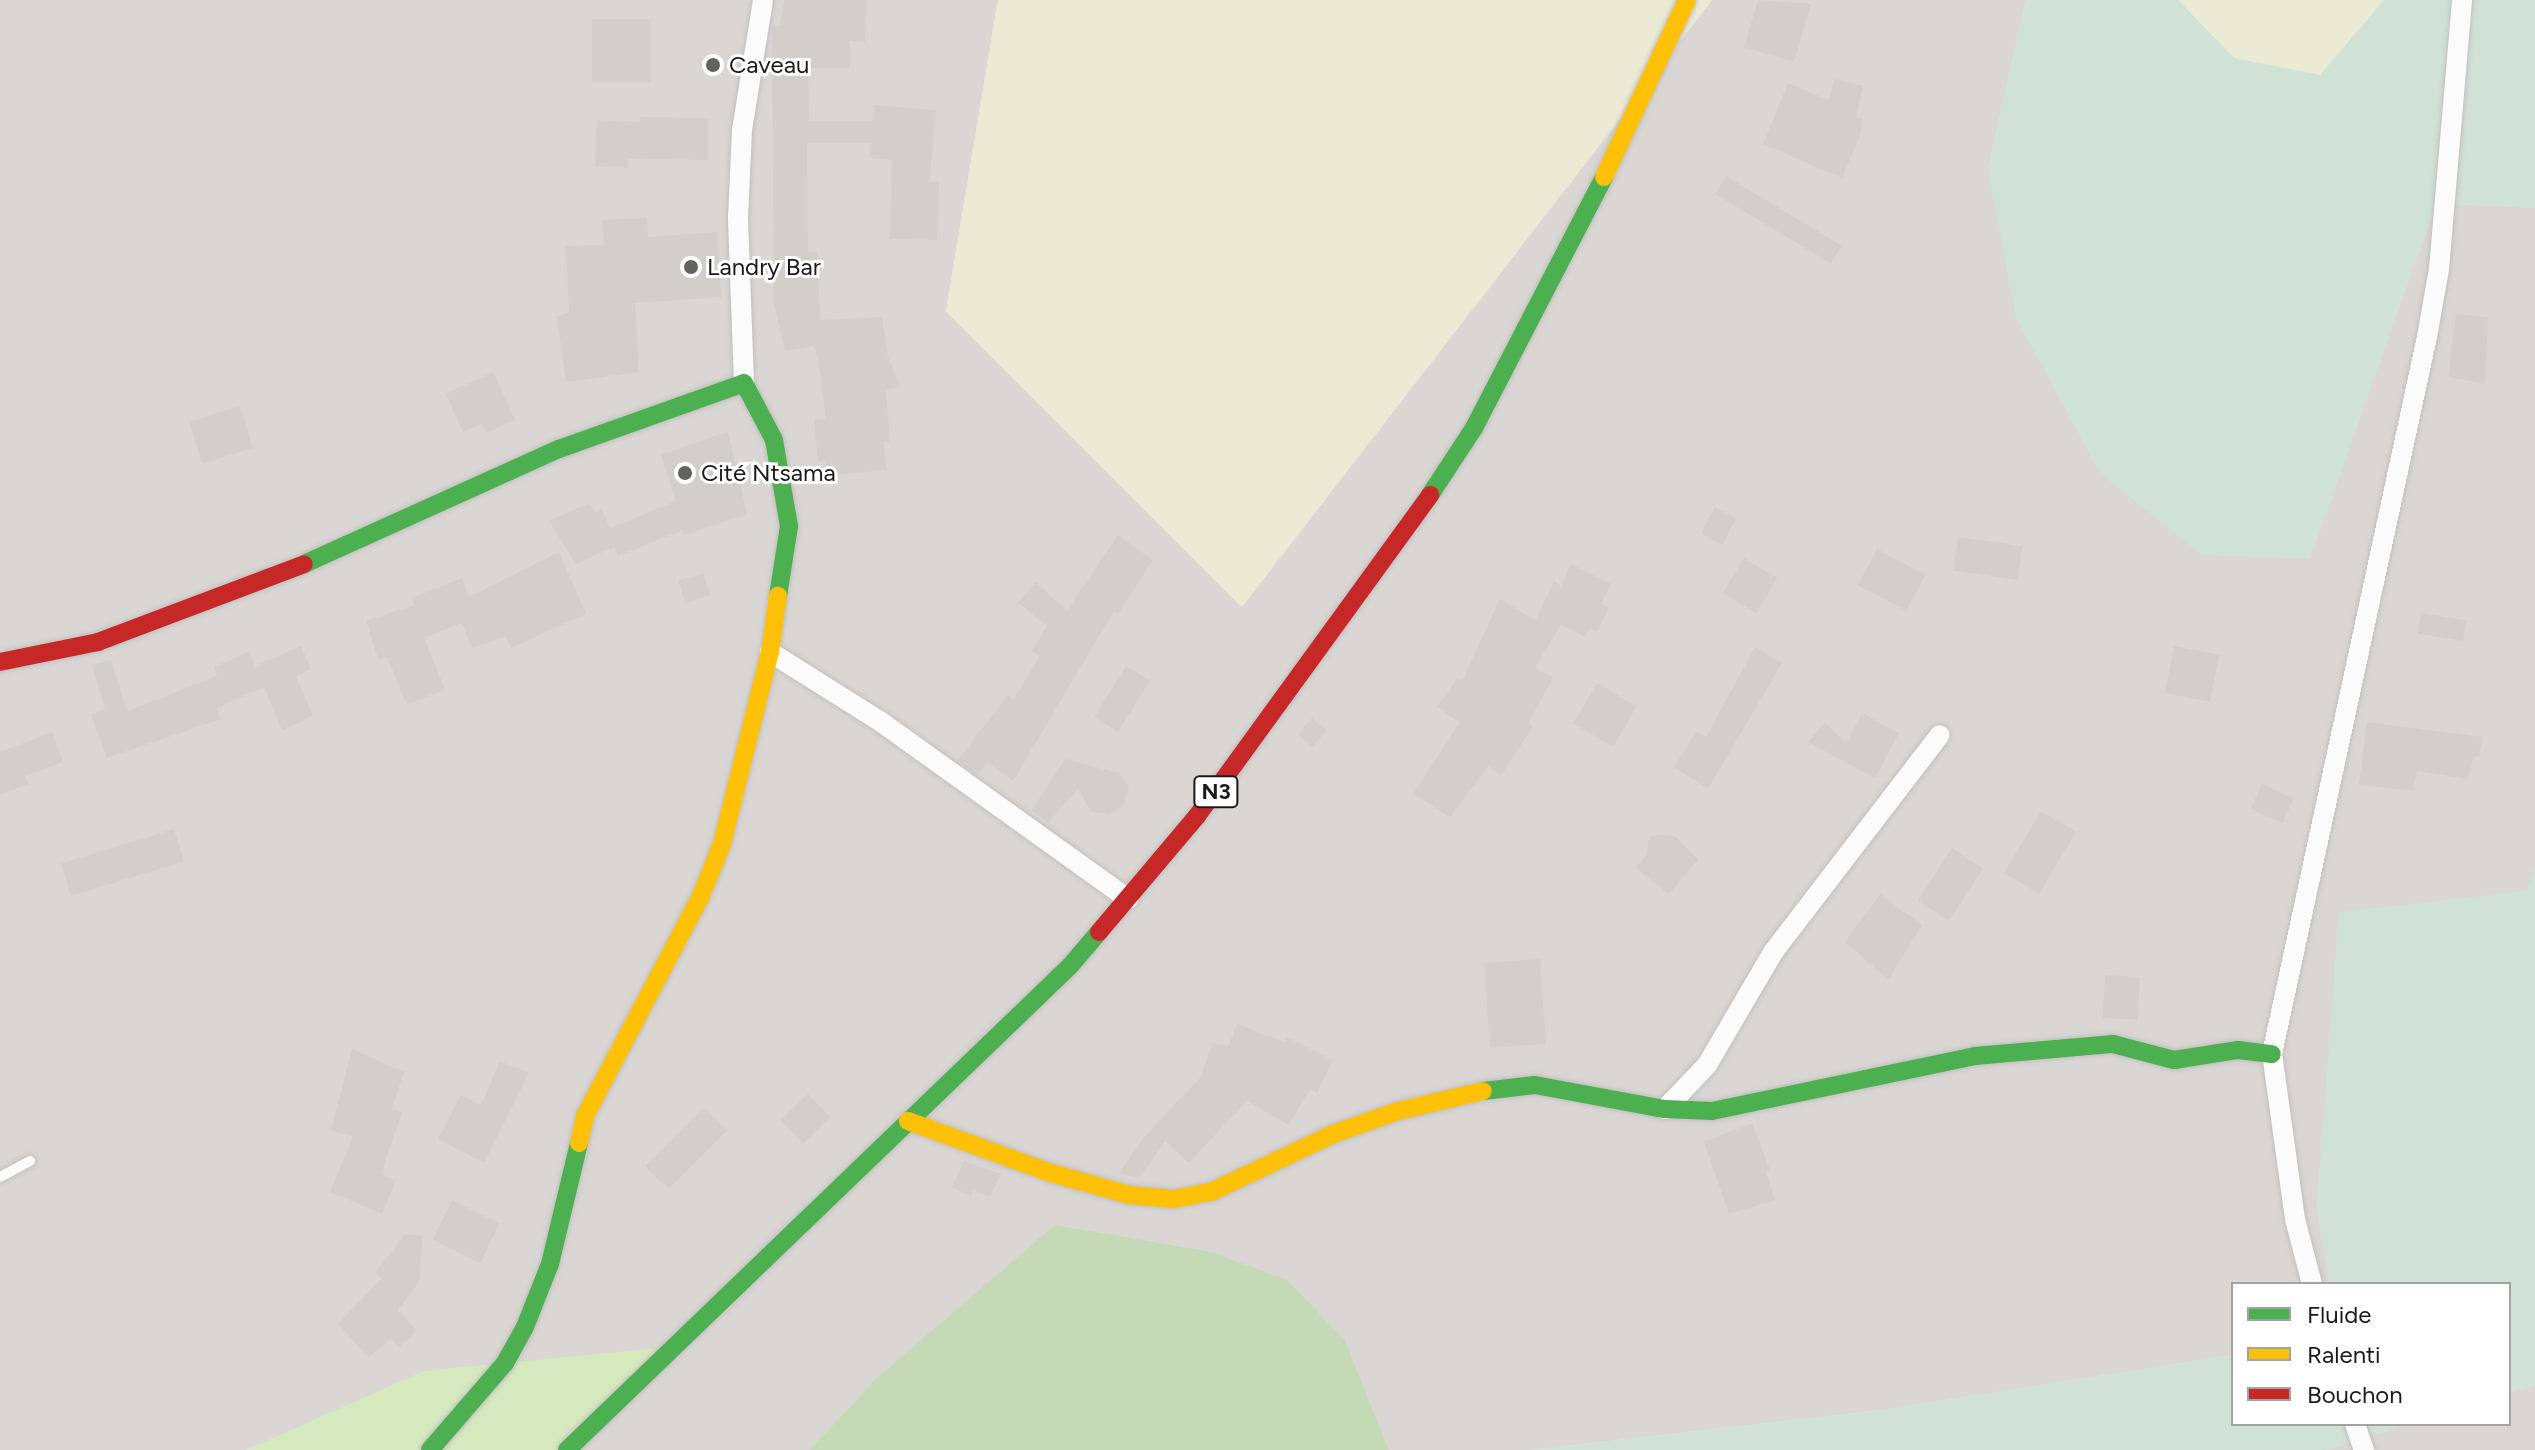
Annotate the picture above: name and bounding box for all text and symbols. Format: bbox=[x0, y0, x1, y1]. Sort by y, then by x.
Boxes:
place label: Caveau bbox=[729, 51, 809, 79]
marker: Caveau bbox=[704, 56, 722, 74]
place label: Landry Bar bbox=[707, 253, 821, 281]
marker: Landry Bar bbox=[682, 258, 700, 276]
place label: Cité Ntsama bbox=[701, 459, 836, 487]
marker: Cité Ntsama bbox=[676, 464, 694, 482]
road number: N3 bbox=[1192, 774, 1240, 810]
legend bbox=[2231, 1282, 2511, 1426]
text: Fluide bbox=[2307, 1300, 2371, 1329]
text: Ralenti bbox=[2307, 1340, 2381, 1369]
text: Bouchon bbox=[2307, 1380, 2403, 1409]

